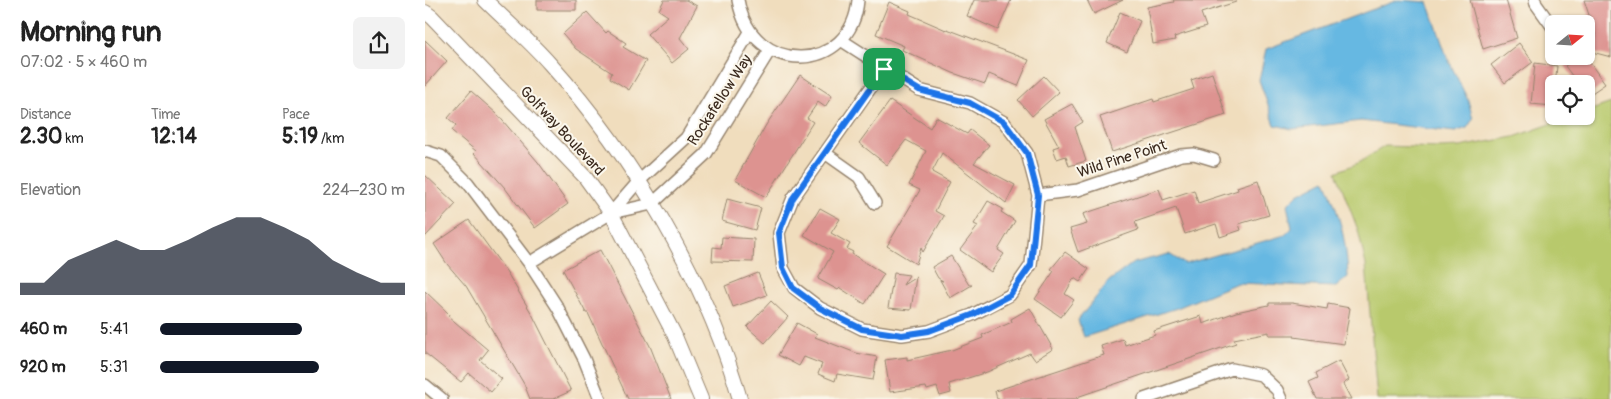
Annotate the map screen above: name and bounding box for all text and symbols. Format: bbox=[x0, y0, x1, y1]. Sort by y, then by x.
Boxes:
text: Morning run bbox=[20, 15, 162, 50]
north arrow bbox=[1545, 15, 1595, 65]
map controls bbox=[1545, 15, 1595, 125]
button: share bbox=[353, 17, 405, 69]
pin bbox=[863, 48, 905, 90]
street label: Rockafellow Way bbox=[683, 50, 757, 149]
text: 07:02 · 5 × 460 m bbox=[20, 52, 147, 72]
icon: arrive bbox=[870, 55, 898, 83]
button: locate bbox=[1545, 75, 1595, 125]
street label: Golfway Boulevard bbox=[516, 82, 608, 180]
text: Distance bbox=[20, 106, 71, 123]
text: Time bbox=[151, 106, 180, 123]
text: Pace bbox=[282, 106, 310, 123]
text: 2.30 bbox=[20, 123, 62, 150]
text: 12:14 bbox=[151, 123, 197, 150]
text: 5:19 bbox=[282, 123, 318, 150]
text: km bbox=[62, 130, 84, 147]
text: /km bbox=[318, 130, 344, 147]
street label: Wild Pine Point bbox=[1075, 135, 1170, 182]
text: Elevation bbox=[20, 180, 81, 200]
text: 224–230 m bbox=[322, 180, 405, 200]
text: 460 m bbox=[20, 319, 67, 339]
text: 5:41 bbox=[100, 319, 128, 339]
text: 920 m bbox=[20, 357, 66, 377]
text: 5:31 bbox=[100, 357, 128, 377]

